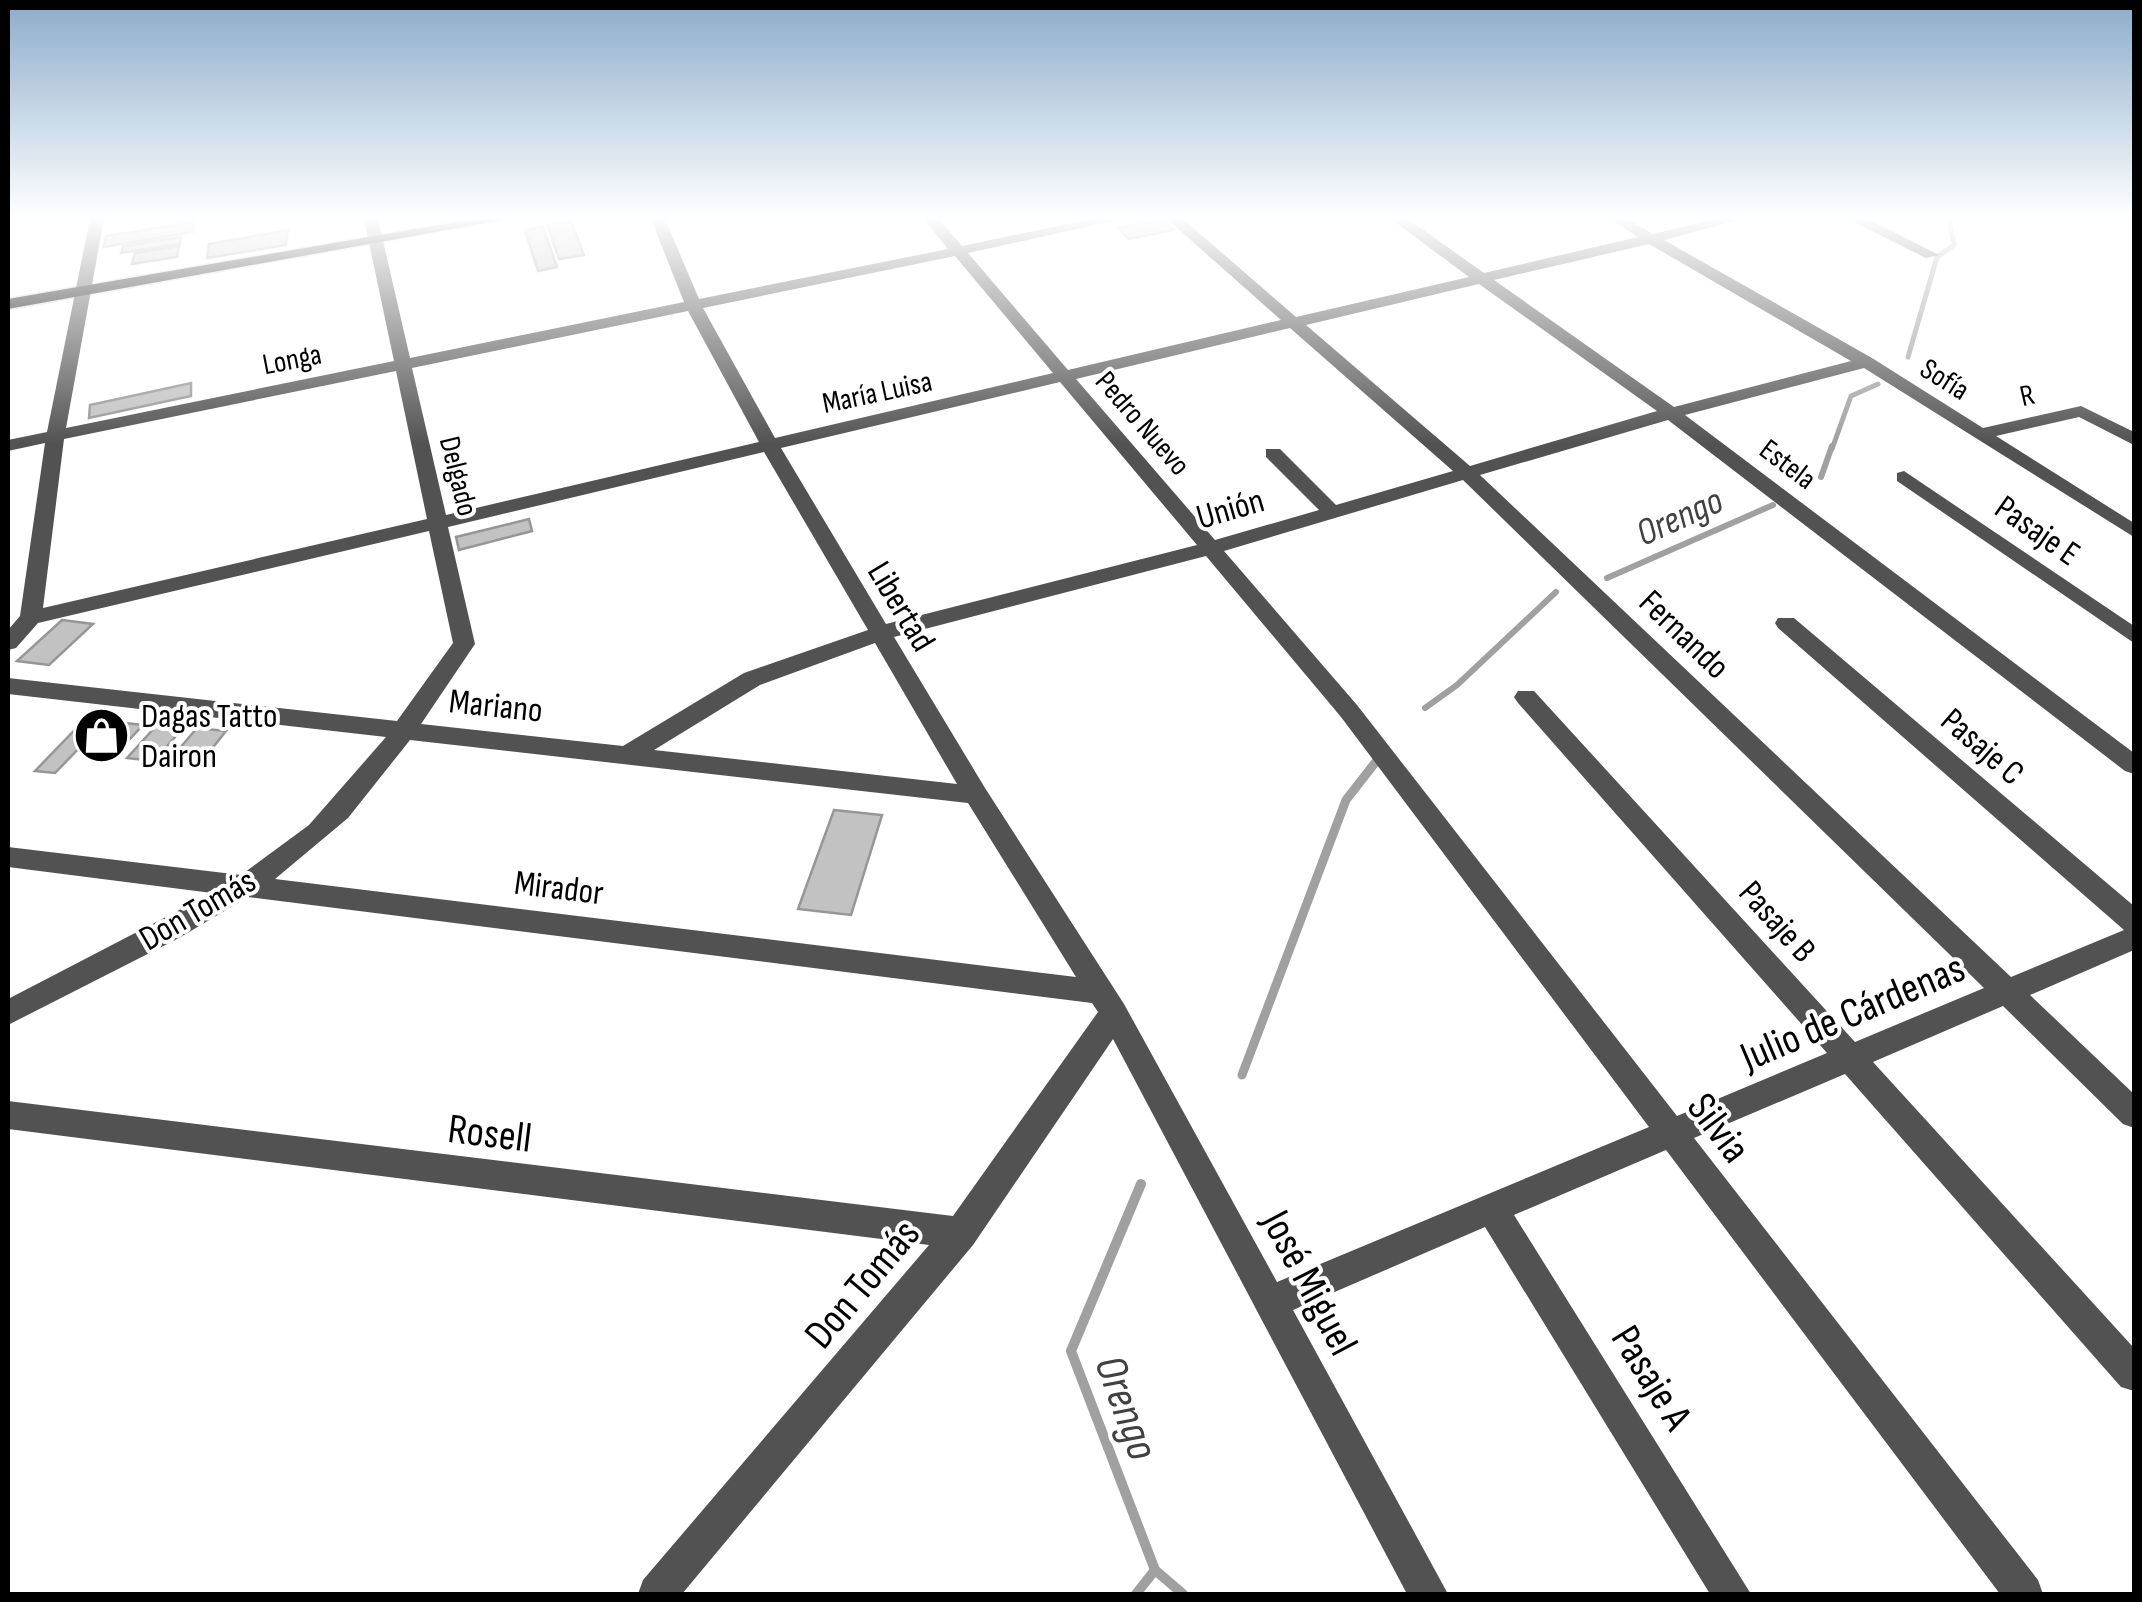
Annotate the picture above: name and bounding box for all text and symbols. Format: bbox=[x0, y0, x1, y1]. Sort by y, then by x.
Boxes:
street label: Longa bbox=[260, 337, 325, 383]
street label: Sofía bbox=[1913, 351, 1976, 409]
street label: María Luisa bbox=[819, 364, 935, 422]
street label: Pedro Nuevo bbox=[1087, 364, 1197, 483]
street label: R bbox=[2016, 377, 2038, 415]
street label: Estela bbox=[1752, 432, 1823, 498]
street label: Delgado bbox=[431, 433, 485, 520]
water label: Orengo bbox=[1629, 478, 1730, 556]
street label: Unión bbox=[1192, 479, 1269, 540]
street label: Pasaje E bbox=[1986, 487, 2088, 576]
street label: Libertad bbox=[857, 554, 944, 659]
street label: Fernando bbox=[1630, 582, 1738, 689]
street label: Mariano bbox=[447, 680, 545, 733]
place label: Dagas Tatto Dairon bbox=[141, 695, 278, 778]
street label: Pasaje C bbox=[1931, 699, 2033, 795]
shop icon: Dagas Tatto Dairon bbox=[72, 705, 132, 765]
street label: Don Tomás bbox=[132, 860, 264, 961]
street label: Mirador bbox=[512, 862, 606, 915]
street label: Pasaje B bbox=[1729, 872, 1825, 972]
street label: Julio de Cárdenas bbox=[1732, 943, 1973, 1084]
street label: Silvia bbox=[1675, 1084, 1761, 1173]
street label: Rosell bbox=[445, 1104, 534, 1165]
street label: José Miguel bbox=[1249, 1201, 1368, 1364]
street label: Don Tomás bbox=[794, 1210, 932, 1359]
street label: Pasaje A bbox=[1599, 1317, 1703, 1441]
water label: Orengo bbox=[1082, 1348, 1170, 1467]

